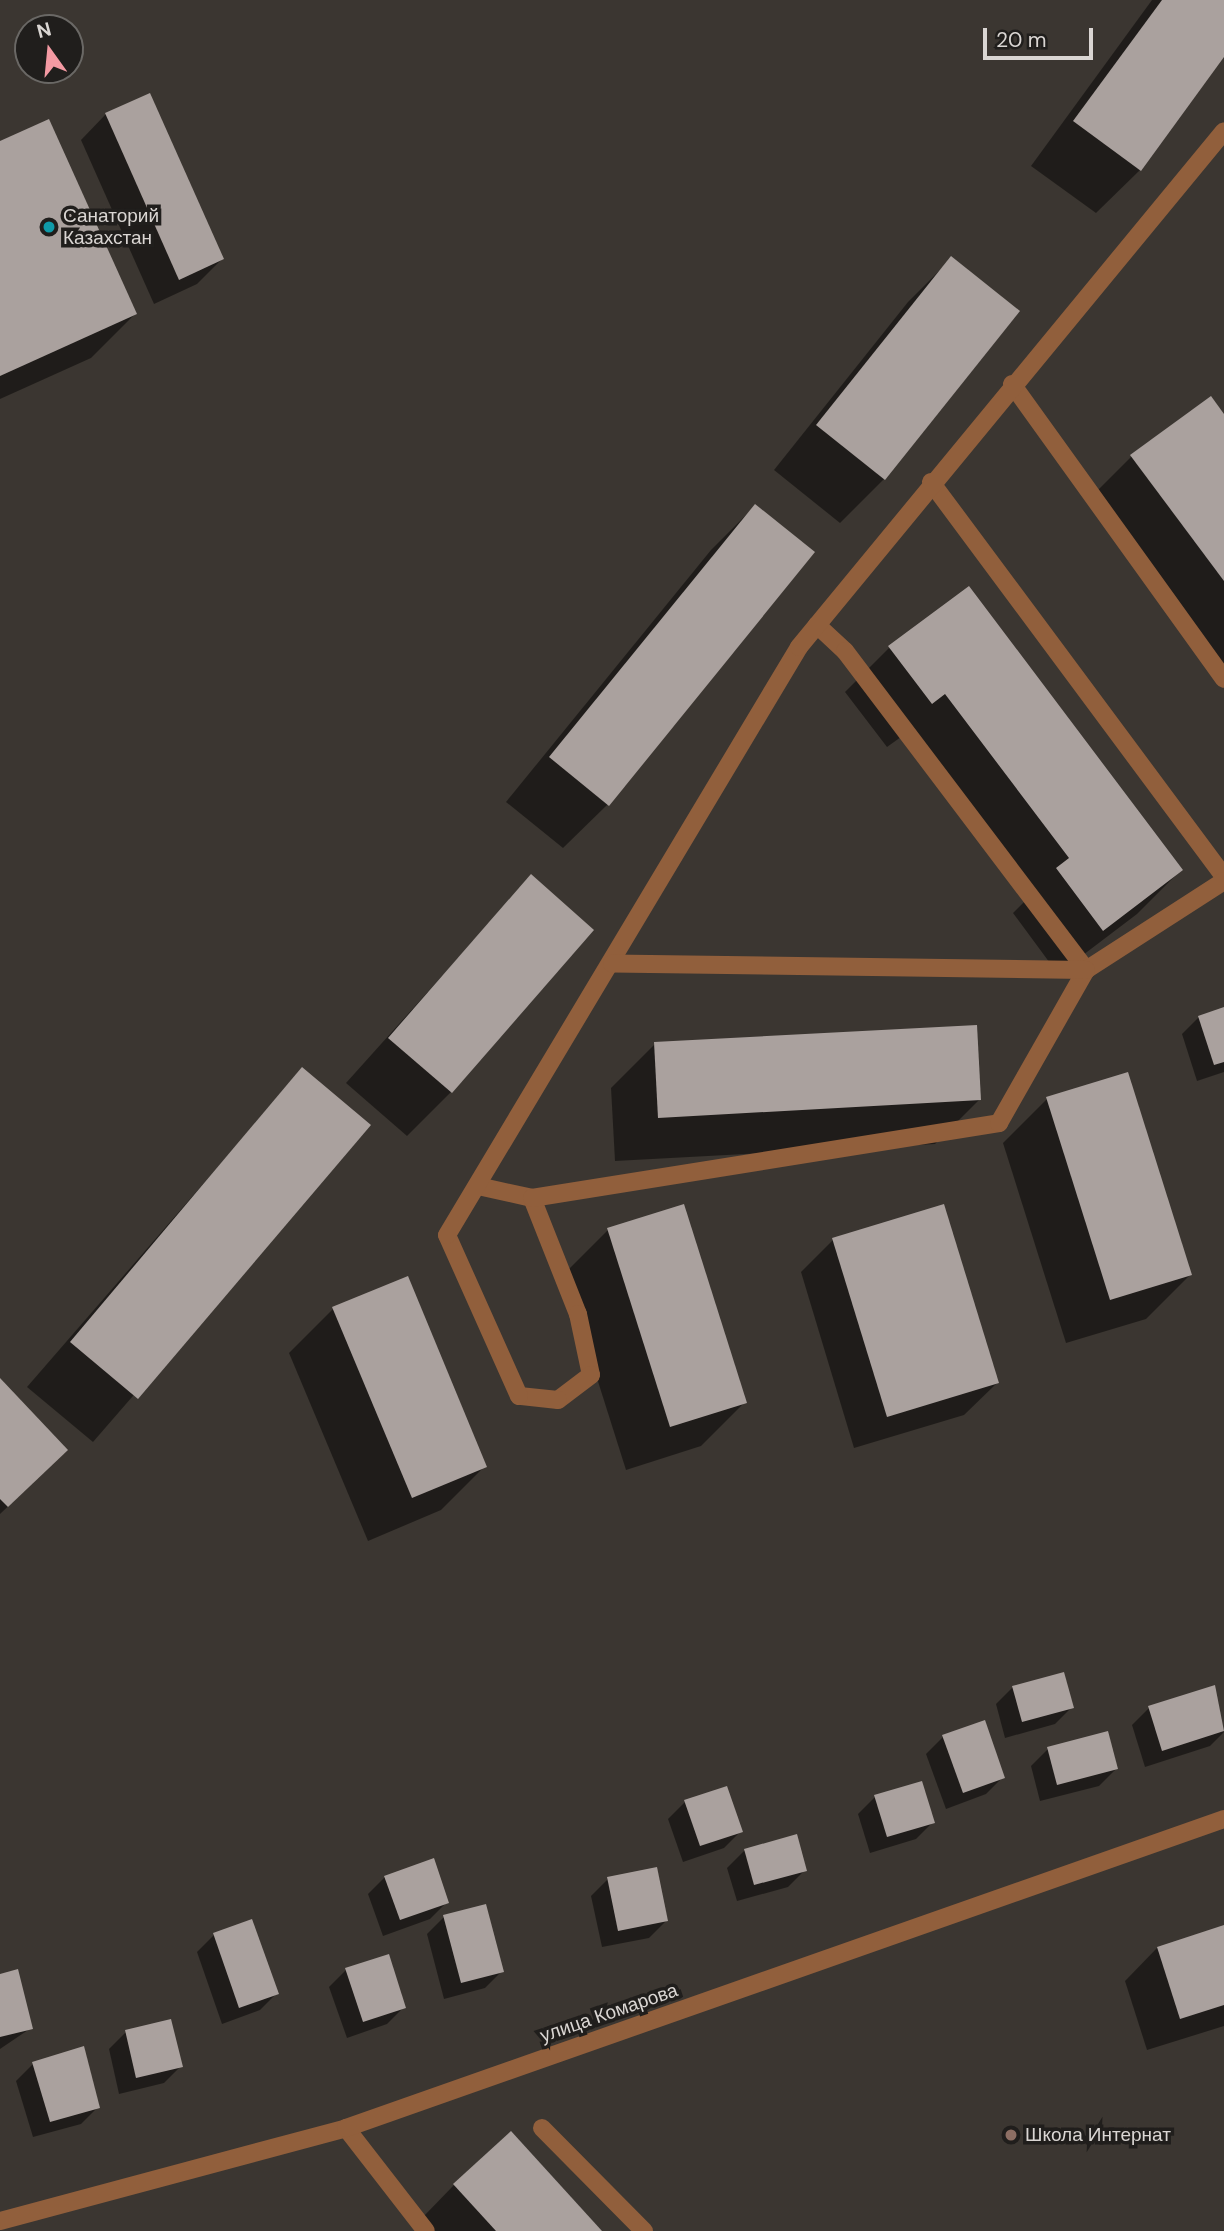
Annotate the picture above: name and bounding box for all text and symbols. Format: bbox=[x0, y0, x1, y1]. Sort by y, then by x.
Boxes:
north arrow bbox=[14, 14, 84, 84]
scale bar bbox=[986, 14, 1096, 58]
text: N bbox=[34, 16, 54, 44]
text: 20 m bbox=[996, 26, 1047, 54]
place label: Санаторий Казахстан bbox=[63, 205, 159, 249]
marker: Санаторий Казахстан bbox=[41, 219, 57, 235]
street label: улица Комарова bbox=[537, 1979, 681, 2047]
place label: Школа Интернат bbox=[1025, 2124, 1171, 2146]
marker: Школа Интернат bbox=[1003, 2127, 1019, 2143]

